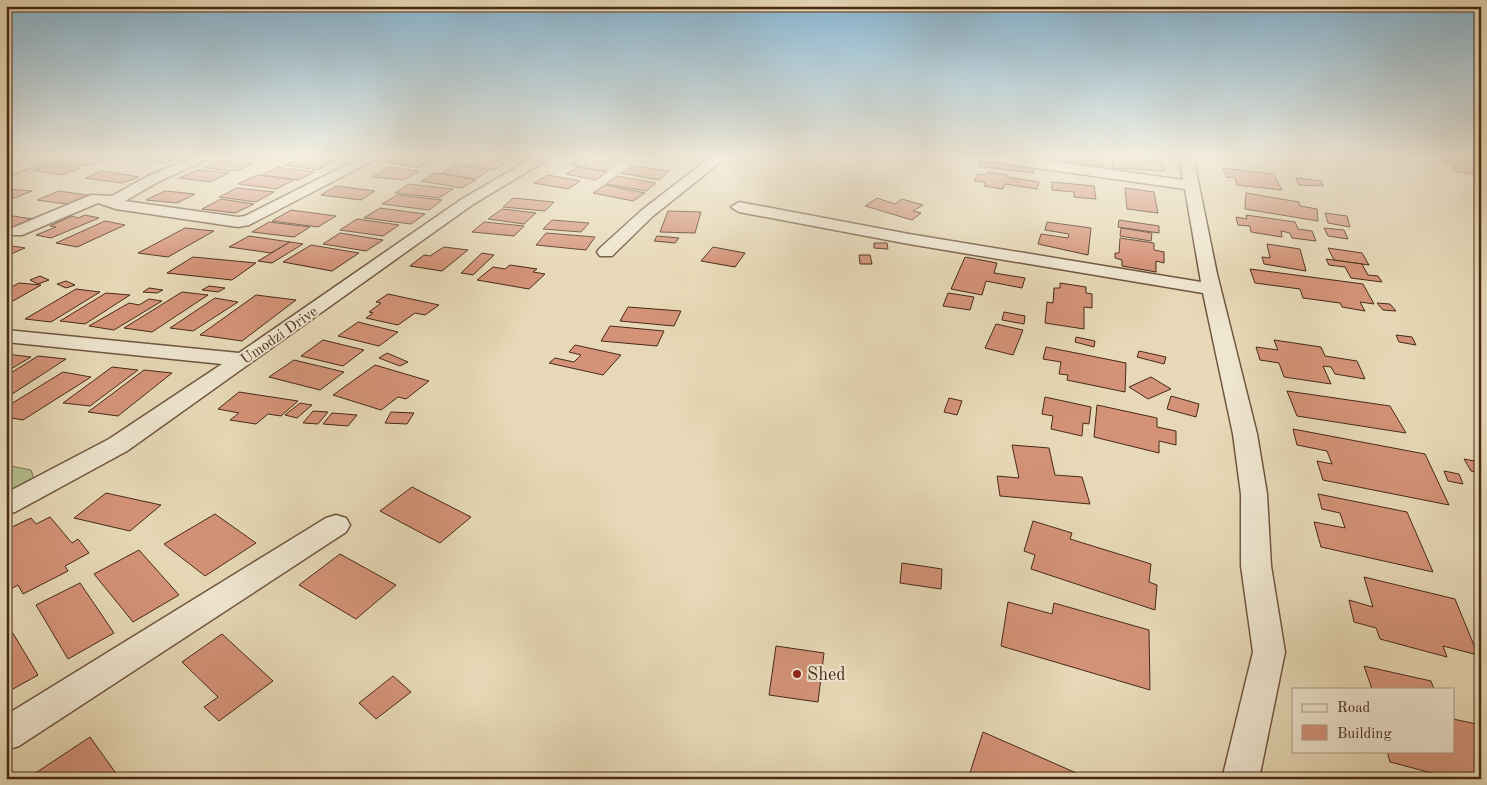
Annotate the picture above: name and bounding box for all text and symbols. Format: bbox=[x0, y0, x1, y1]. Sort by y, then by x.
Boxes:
street label: Umodzi Drive bbox=[239, 304, 321, 368]
place label: Shed bbox=[807, 666, 846, 684]
marker: Shed bbox=[791, 668, 803, 680]
legend bbox=[1292, 688, 1454, 752]
text: Road bbox=[1337, 701, 1371, 716]
text: Building bbox=[1337, 727, 1392, 742]

